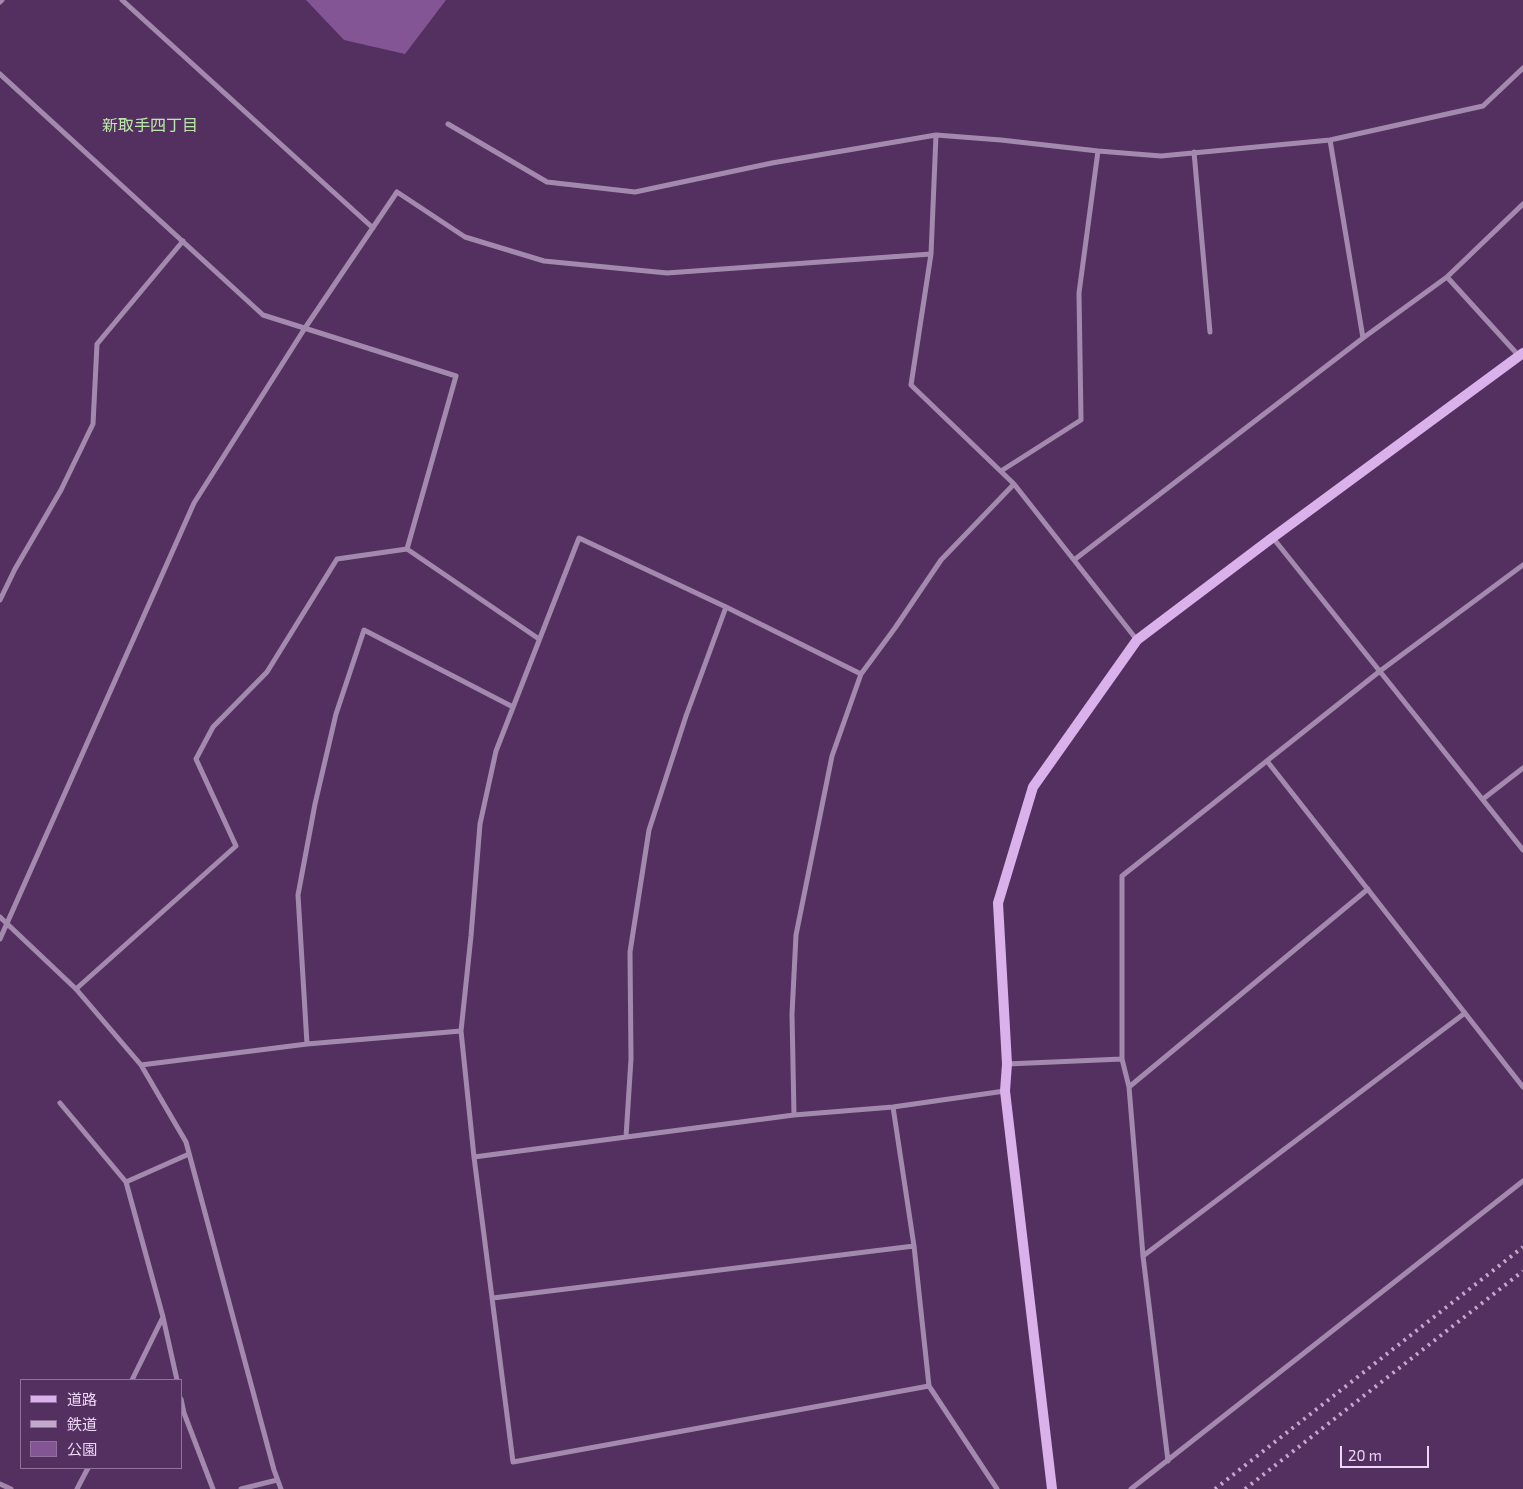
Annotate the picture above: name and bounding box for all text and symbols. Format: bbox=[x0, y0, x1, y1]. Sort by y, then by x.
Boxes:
district label: 新取手四丁目 bbox=[102, 116, 198, 136]
legend bbox=[20, 1379, 182, 1469]
text: 道路 bbox=[67, 1390, 97, 1408]
text: 鉄道 bbox=[67, 1415, 97, 1433]
scale bar bbox=[1343, 1436, 1432, 1468]
text: 公園 bbox=[67, 1440, 97, 1458]
text: 20 m bbox=[1348, 1446, 1382, 1464]

